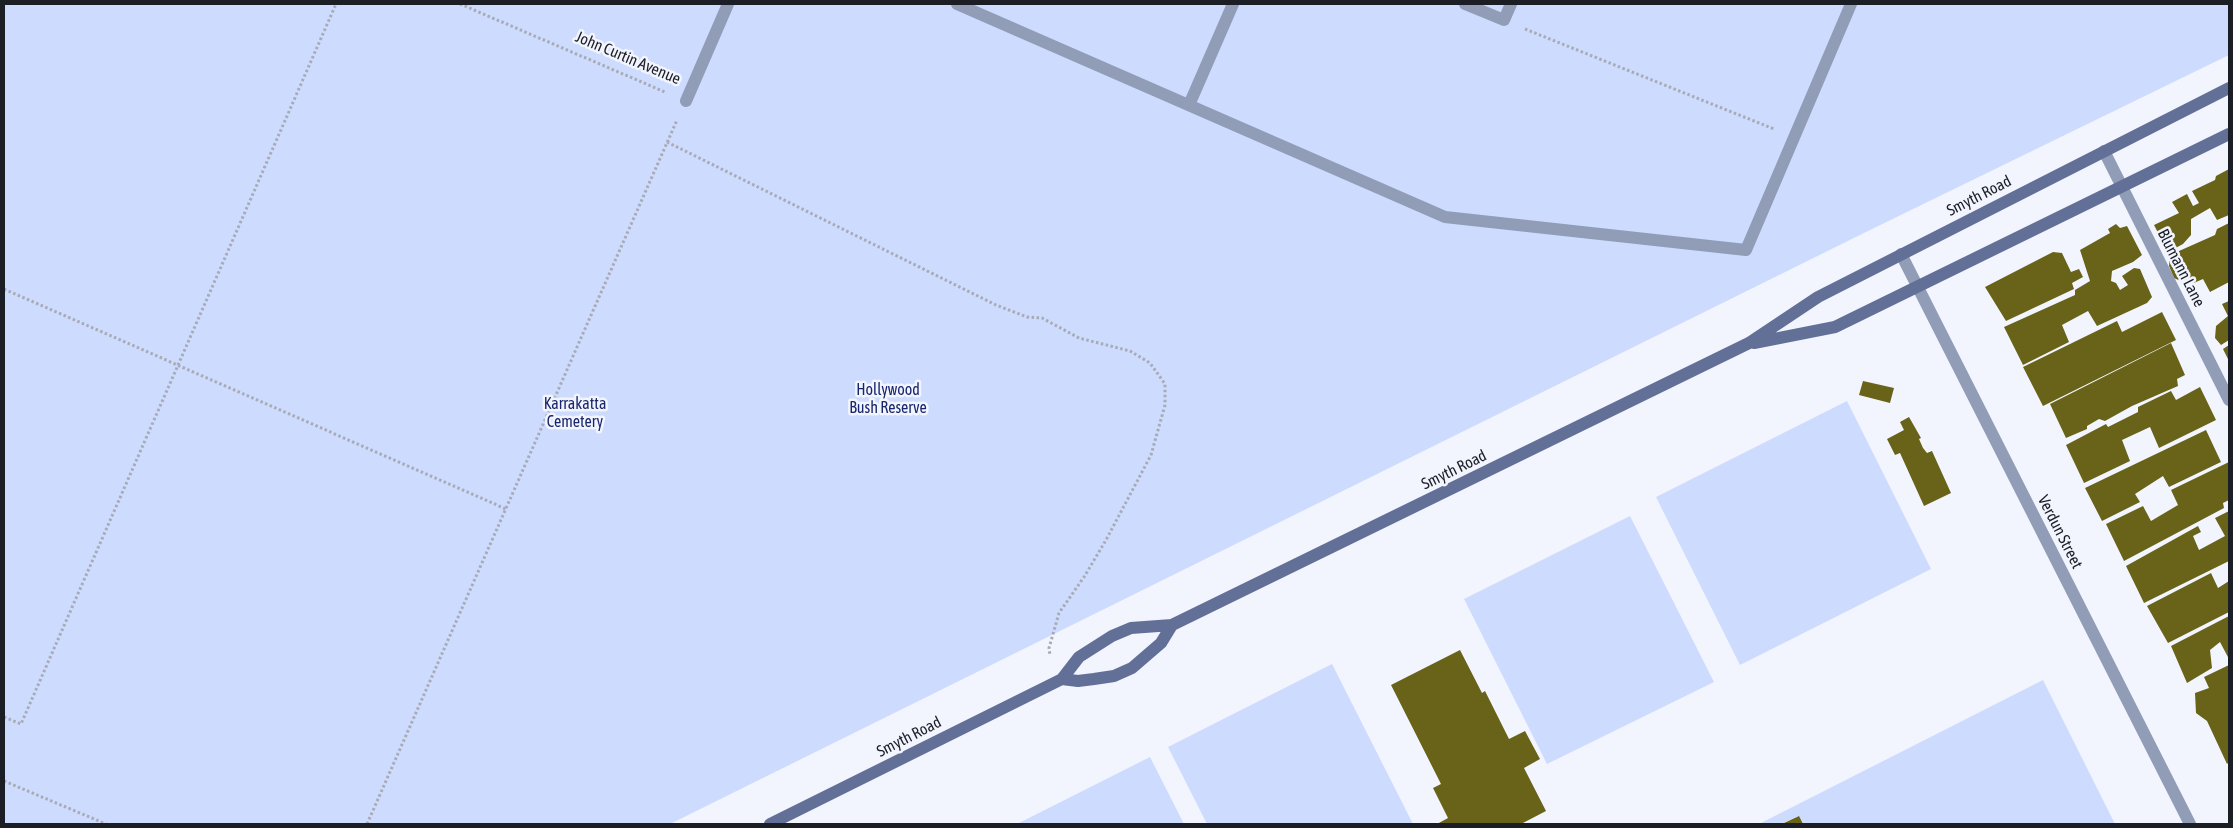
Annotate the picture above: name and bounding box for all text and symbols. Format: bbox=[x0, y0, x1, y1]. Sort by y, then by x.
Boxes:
street label: John Curtin Avenue bbox=[573, 27, 683, 89]
street label: Smyth Road bbox=[1943, 172, 2015, 220]
street label: Blumann Lane bbox=[2153, 226, 2209, 310]
park label: Hollywood Bush Reserve bbox=[849, 380, 927, 418]
park label: Karrakatta Cemetery bbox=[544, 394, 606, 432]
street label: Smyth Road bbox=[1418, 446, 1490, 494]
street label: Verdun Street bbox=[2033, 492, 2087, 572]
street label: Smyth Road bbox=[873, 713, 945, 761]

